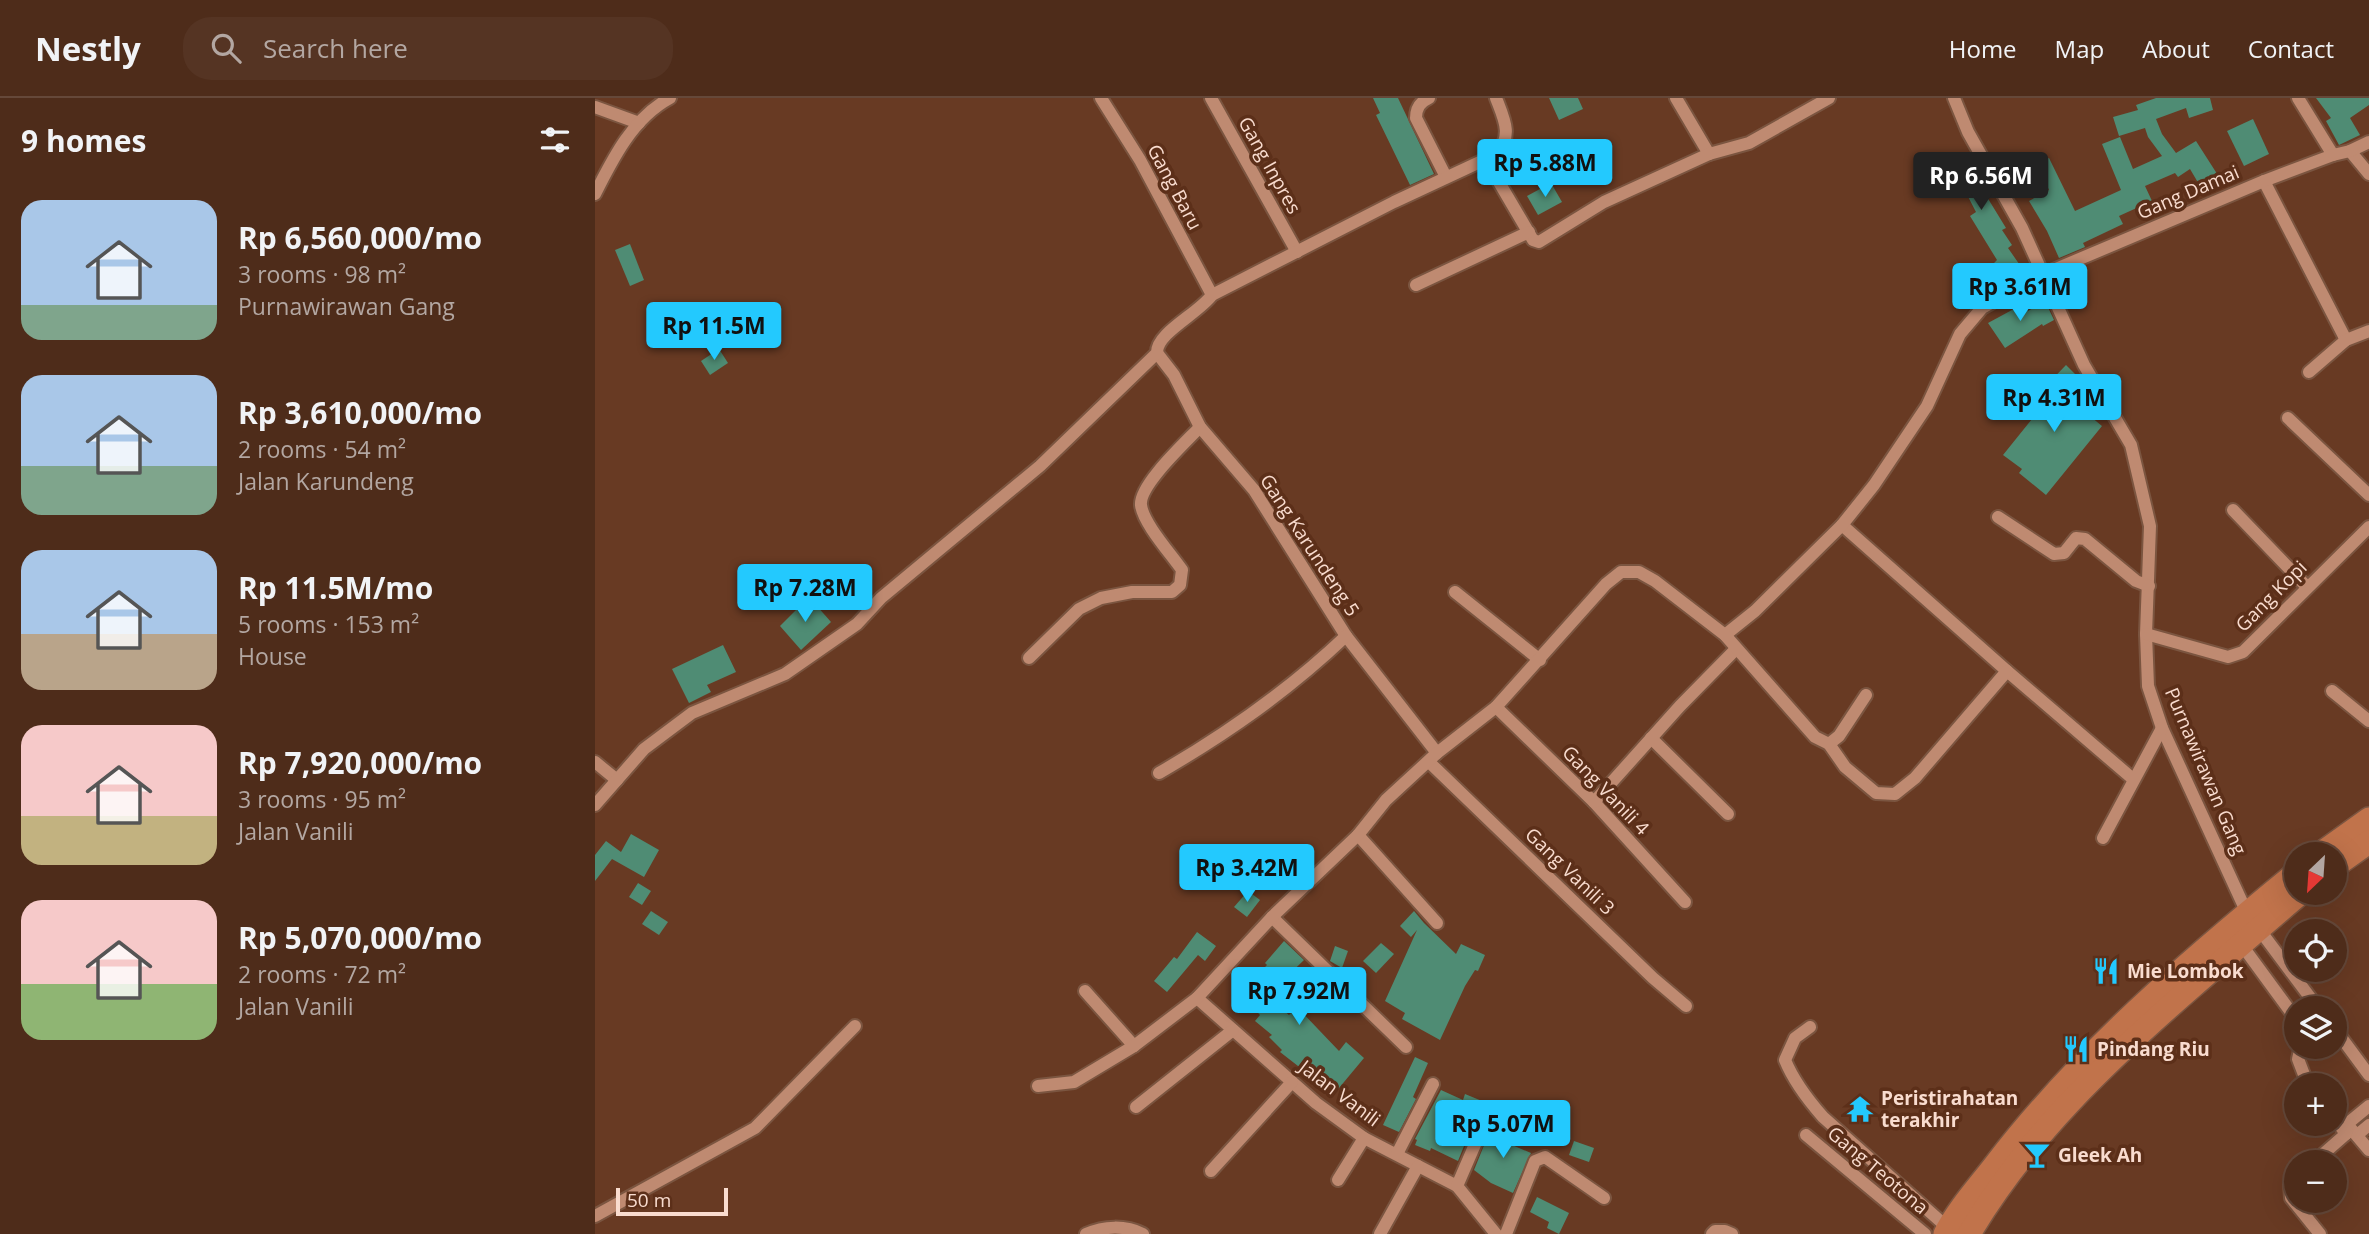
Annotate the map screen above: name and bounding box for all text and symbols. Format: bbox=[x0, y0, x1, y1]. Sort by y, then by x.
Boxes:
search box bbox=[183, 17, 673, 80]
text: Nestly bbox=[35, 26, 141, 71]
icon: search bbox=[207, 29, 245, 67]
text: Search here bbox=[263, 30, 408, 66]
text: Home bbox=[1949, 32, 2017, 65]
text: Map bbox=[2055, 32, 2104, 65]
text: About bbox=[2142, 32, 2210, 65]
text: Contact bbox=[2248, 32, 2334, 65]
street label: Gang Inpres bbox=[1233, 112, 1307, 218]
text: 9 homes bbox=[21, 120, 146, 161]
icon: filters bbox=[536, 121, 574, 159]
street label: Gang Baru bbox=[1142, 140, 1208, 234]
pin: Rp 5.88M bbox=[1473, 140, 1617, 199]
text: Rp 5.88M bbox=[1493, 146, 1597, 178]
pin: Rp 6.56M bbox=[1909, 152, 2053, 212]
text: Rp 6.56M bbox=[1929, 159, 2033, 191]
street label: Gang Damai bbox=[2133, 159, 2243, 225]
text: Rp 6,560,000/mo bbox=[238, 217, 482, 258]
icon: home bbox=[77, 228, 161, 312]
text: 3 rooms · 98 m² bbox=[238, 258, 406, 290]
pin: Rp 3.61M bbox=[1948, 264, 2092, 323]
text: Rp 3.61M bbox=[1968, 270, 2072, 302]
text: Purnawirawan Gang bbox=[238, 290, 455, 322]
pin: Rp 11.5M bbox=[642, 302, 786, 362]
text: Rp 11.5M bbox=[662, 309, 766, 341]
pin: Rp 4.31M bbox=[1982, 374, 2126, 434]
text: Rp 4.31M bbox=[2002, 381, 2106, 413]
text: Rp 3,610,000/mo bbox=[238, 392, 482, 433]
icon: home bbox=[77, 403, 161, 487]
text: 2 rooms · 54 m² bbox=[238, 433, 406, 465]
text: Jalan Karundeng bbox=[238, 465, 414, 497]
street label: Gang Karundeng 5 bbox=[1254, 469, 1366, 621]
street label: Gang Kopi bbox=[2230, 555, 2312, 637]
pin: Rp 7.28M bbox=[733, 564, 877, 624]
text: Rp 11.5M/mo bbox=[238, 567, 433, 608]
text: Rp 7.28M bbox=[753, 571, 857, 603]
icon: home bbox=[77, 578, 161, 662]
text: 5 rooms · 153 m² bbox=[238, 608, 419, 640]
text: House bbox=[238, 640, 307, 672]
street label: Purnawirawan Gang bbox=[2159, 683, 2253, 859]
street label: Gang Vanili 4 bbox=[1557, 740, 1655, 840]
text: Rp 7,920,000/mo bbox=[238, 742, 482, 783]
icon: home bbox=[77, 753, 161, 837]
text: 3 rooms · 95 m² bbox=[238, 783, 406, 815]
text: Jalan Vanili bbox=[238, 815, 354, 847]
street label: Gang Vanili 3 bbox=[1520, 822, 1620, 920]
north arrow bbox=[2284, 842, 2347, 905]
map controls bbox=[2284, 842, 2347, 1213]
pin: Rp 3.42M bbox=[1175, 844, 1319, 904]
text: Rp 3.42M bbox=[1195, 851, 1299, 883]
text: Rp 5,070,000/mo bbox=[238, 917, 482, 958]
button: locate bbox=[2284, 919, 2347, 982]
icon: home bbox=[77, 928, 161, 1012]
restaurant icon: Mie Lombok bbox=[2091, 956, 2121, 986]
text: 2 rooms · 72 m² bbox=[238, 958, 406, 990]
place label: Mie Lombok bbox=[2127, 958, 2244, 984]
pin: Rp 7.92M bbox=[1227, 968, 1371, 1027]
text: Rp 7.92M bbox=[1247, 974, 1351, 1006]
text: Jalan Vanili bbox=[238, 990, 354, 1022]
button: layers bbox=[2284, 996, 2347, 1059]
restaurant icon: Pindang Riu bbox=[2061, 1034, 2091, 1064]
place label: Pindang Riu bbox=[2097, 1036, 2210, 1062]
street label: Jalan Vanili bbox=[1292, 1053, 1386, 1132]
button: + bbox=[2284, 1073, 2347, 1136]
place label: Peristirahatan terakhir bbox=[1881, 1085, 2018, 1133]
temple icon: Peristirahatan terakhir bbox=[1845, 1094, 1875, 1124]
pin: Rp 5.07M bbox=[1431, 1100, 1575, 1160]
text: Rp 5.07M bbox=[1451, 1107, 1555, 1139]
street label: Gang Teotona bbox=[1822, 1120, 1934, 1220]
bar icon: Gleek Ah bbox=[2022, 1140, 2052, 1170]
place label: Gleek Ah bbox=[2058, 1142, 2142, 1168]
button: − bbox=[2284, 1150, 2347, 1213]
scale bar bbox=[616, 1185, 728, 1217]
text: 50 m bbox=[627, 1187, 671, 1213]

